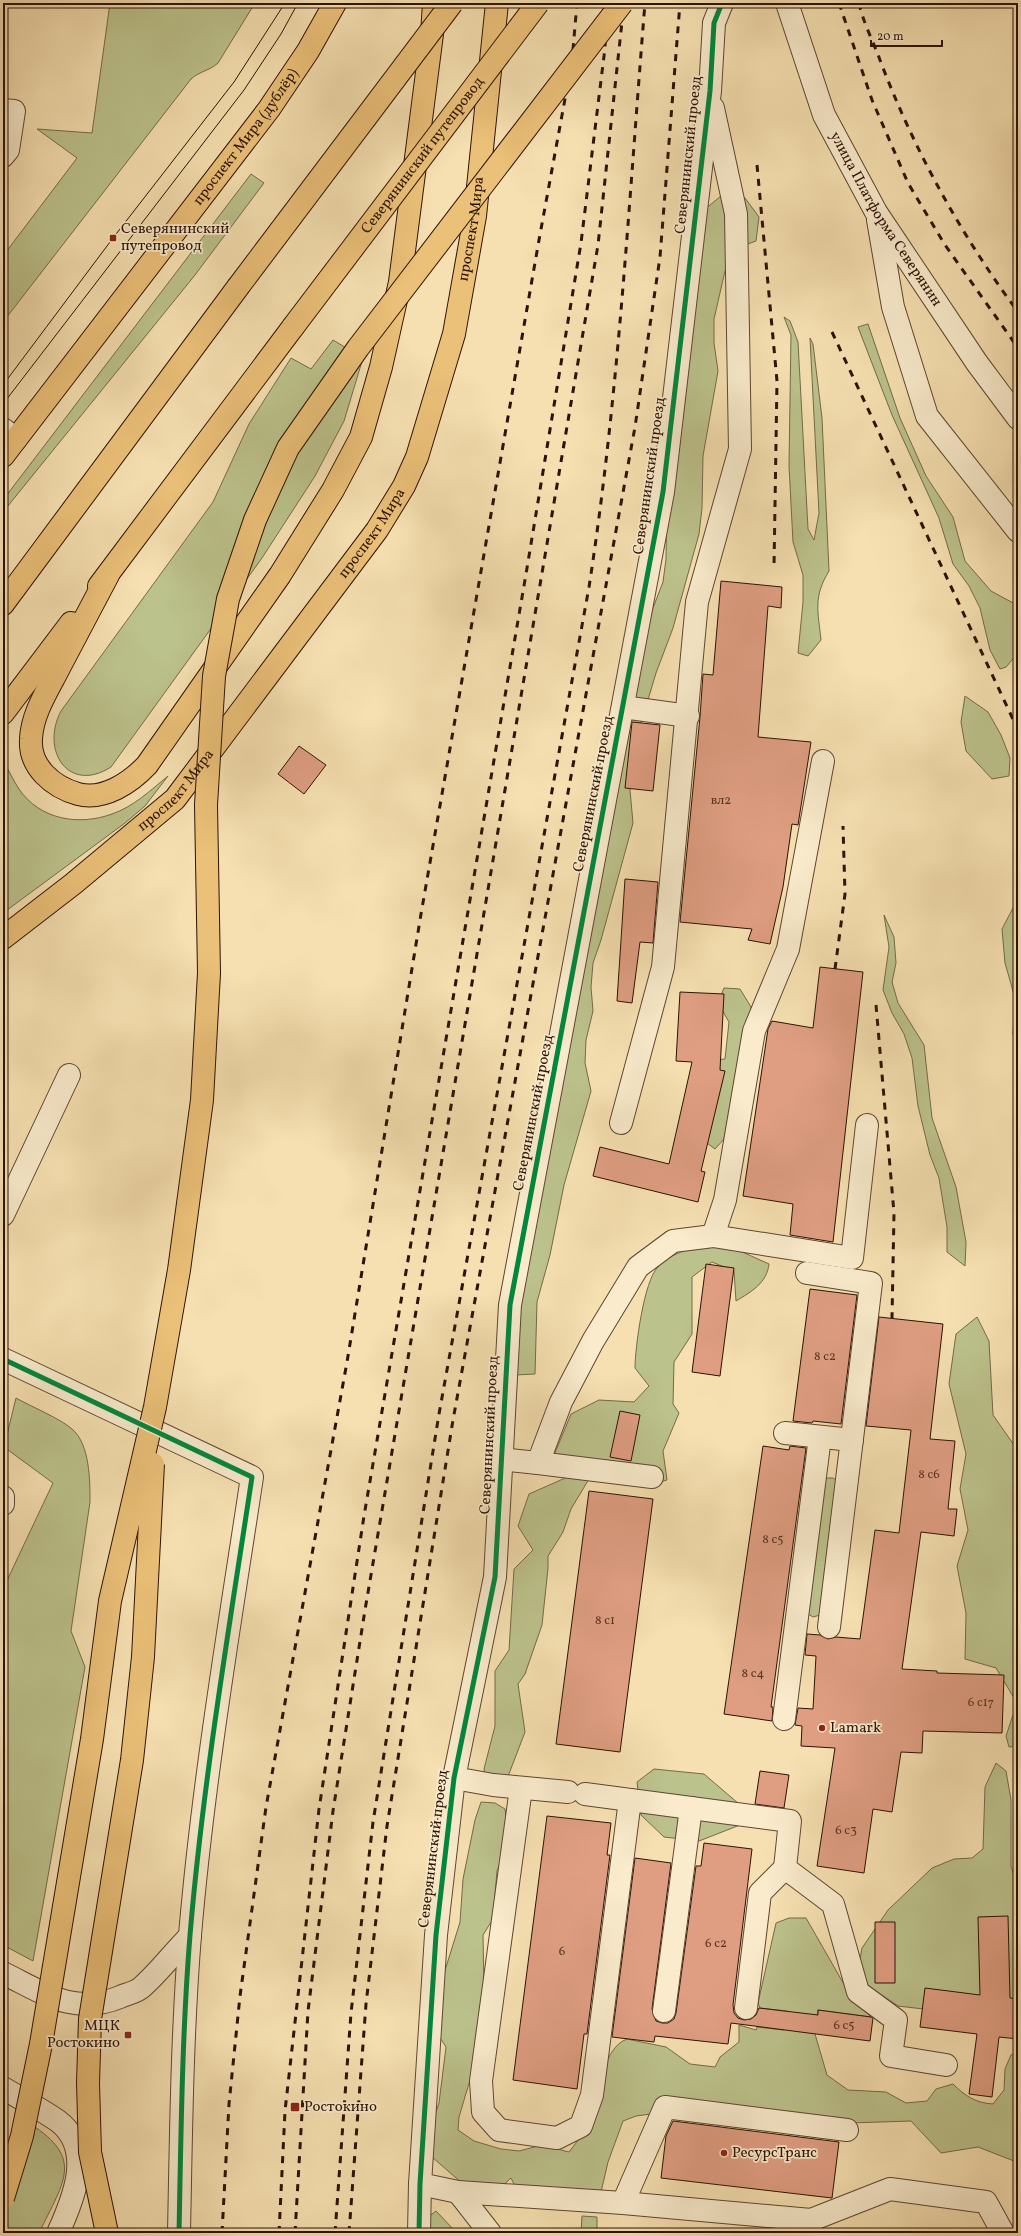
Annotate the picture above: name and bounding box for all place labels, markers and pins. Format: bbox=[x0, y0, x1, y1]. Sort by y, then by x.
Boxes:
place label: Северянинский путепровод bbox=[121, 219, 229, 257]
marker: Северянинский путепровод bbox=[108, 233, 118, 243]
place label: Lamark bbox=[830, 1718, 881, 1739]
marker: Lamark bbox=[817, 1723, 827, 1733]
place label: МЦК Ростокино bbox=[47, 2016, 120, 2054]
marker: МЦК Ростокино bbox=[123, 2030, 133, 2040]
place label: Ростокино bbox=[304, 2097, 377, 2118]
marker: Ростокино bbox=[289, 2101, 301, 2113]
place label: РесурсТранс bbox=[732, 2143, 817, 2164]
marker: РесурсТранс bbox=[719, 2148, 729, 2158]

